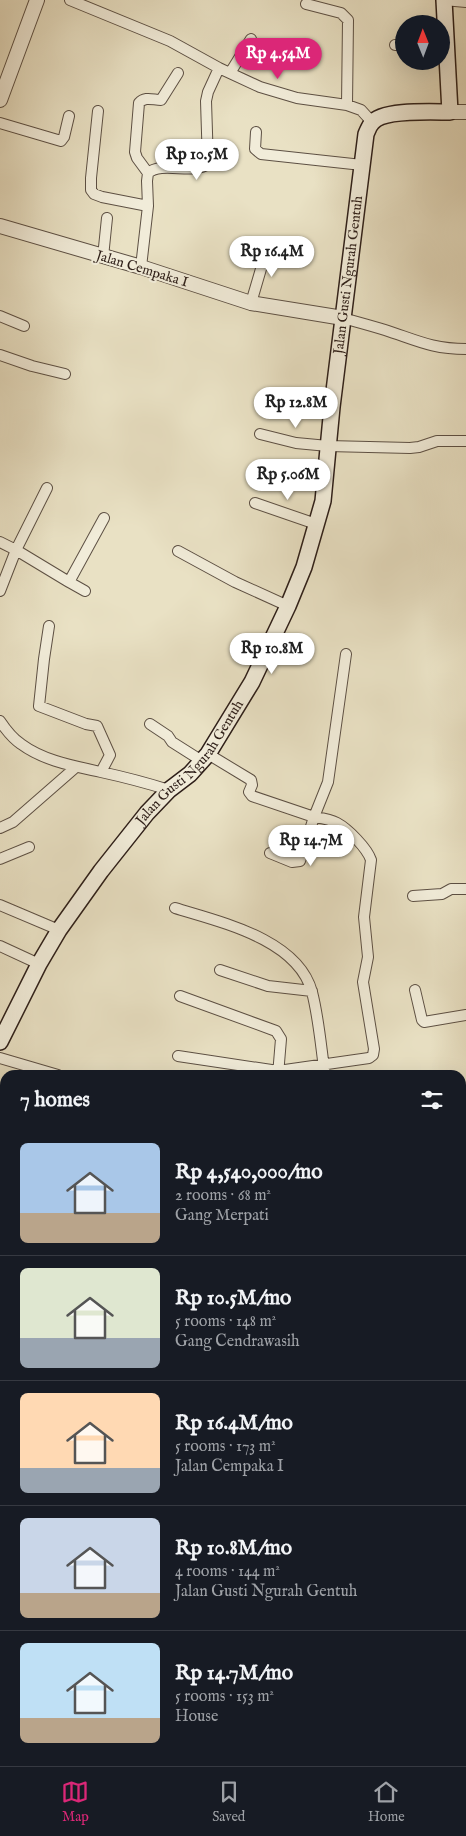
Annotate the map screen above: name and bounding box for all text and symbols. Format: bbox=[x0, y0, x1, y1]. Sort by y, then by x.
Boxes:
north arrow bbox=[395, 15, 450, 70]
map controls bbox=[395, 15, 450, 70]
pin: Rp 4.54M bbox=[226, 38, 330, 80]
text: Rp 4.54M bbox=[246, 44, 310, 64]
pin: Rp 10.5M bbox=[145, 138, 249, 181]
text: Rp 10.5M bbox=[166, 145, 228, 165]
street label: Jalan Gusti Ngurah Gentuh bbox=[329, 194, 367, 357]
pin: Rp 16.4M bbox=[220, 236, 324, 278]
text: Rp 16.4M bbox=[240, 242, 304, 262]
street label: Jalan Cempaka I bbox=[92, 246, 190, 292]
pin: Rp 12.8M bbox=[244, 386, 348, 429]
text: Rp 12.8M bbox=[265, 393, 327, 413]
pin: Rp 5.06M bbox=[236, 458, 340, 501]
text: Rp 5.06M bbox=[256, 465, 320, 485]
pin: Rp 10.8M bbox=[220, 632, 324, 675]
text: Rp 10.8M bbox=[241, 639, 303, 659]
street label: Jalan Gusti Ngurah Gentuh bbox=[131, 696, 248, 830]
pin: Rp 14.7M bbox=[259, 824, 363, 867]
text: Rp 14.7M bbox=[279, 831, 343, 851]
icon: filters bbox=[418, 1086, 446, 1114]
text: 7 homes bbox=[20, 1087, 90, 1114]
text: Rp 4,540,000/mo bbox=[175, 1159, 323, 1186]
icon: home bbox=[60, 1163, 120, 1223]
text: 2 rooms · 68 m² bbox=[175, 1186, 271, 1206]
text: Gang Merpati bbox=[175, 1206, 269, 1226]
text: Rp 10.5M/mo bbox=[175, 1285, 291, 1312]
icon: home bbox=[60, 1288, 120, 1348]
text: 5 rooms · 148 m² bbox=[175, 1312, 276, 1332]
text: Gang Cendrawasih bbox=[175, 1332, 300, 1352]
text: Rp 16.4M/mo bbox=[175, 1410, 293, 1437]
icon: home bbox=[60, 1413, 120, 1473]
text: 5 rooms · 173 m² bbox=[175, 1437, 276, 1457]
text: Jalan Cempaka I bbox=[175, 1457, 284, 1477]
text: Rp 10.8M/mo bbox=[175, 1535, 292, 1562]
icon: home bbox=[60, 1538, 120, 1598]
text: 4 rooms · 144 m² bbox=[175, 1562, 280, 1582]
text: Jalan Gusti Ngurah Gentuh bbox=[175, 1582, 357, 1602]
text: Rp 14.7M/mo bbox=[175, 1660, 293, 1687]
icon: home bbox=[60, 1663, 120, 1723]
text: 5 rooms · 153 m² bbox=[175, 1687, 274, 1707]
text: House bbox=[175, 1707, 218, 1727]
tab: Map bbox=[61, 1778, 89, 1826]
tab: Saved bbox=[212, 1778, 245, 1826]
tab: Home bbox=[368, 1778, 405, 1826]

